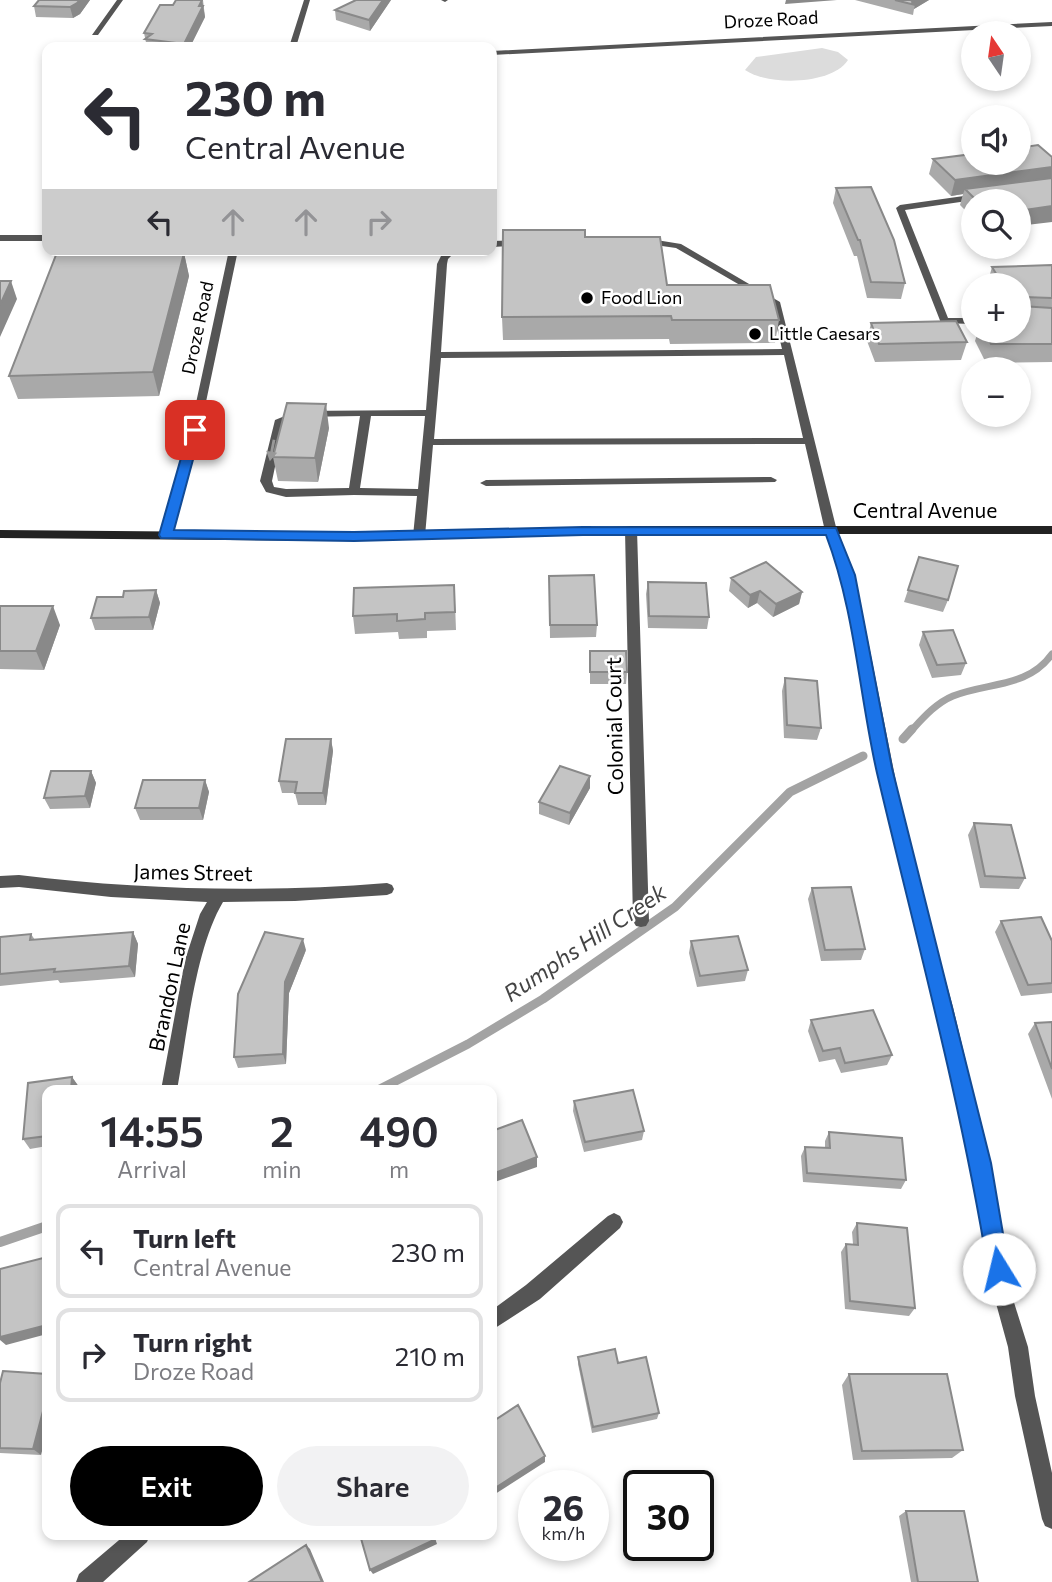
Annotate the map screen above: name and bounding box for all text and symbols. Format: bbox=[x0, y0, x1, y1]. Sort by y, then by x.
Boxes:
street label: Droze Road bbox=[723, 6, 819, 32]
north arrow bbox=[961, 21, 1031, 91]
map controls bbox=[961, 21, 1031, 427]
text: 230 m bbox=[185, 66, 326, 126]
icon: left bbox=[70, 70, 161, 161]
button: sound bbox=[961, 105, 1031, 175]
text: Central Avenue bbox=[185, 126, 405, 166]
button: search bbox=[961, 189, 1031, 259]
icon: left bbox=[141, 203, 179, 241]
icon: ahead bbox=[214, 203, 252, 241]
icon: ahead bbox=[287, 203, 325, 241]
icon: right bbox=[360, 203, 398, 241]
button: + bbox=[961, 273, 1031, 343]
street label: Droze Road bbox=[176, 279, 218, 376]
place label: Food Lion bbox=[601, 286, 682, 308]
marker: Food Lion bbox=[579, 290, 595, 306]
place label: Little Caesars bbox=[769, 322, 880, 344]
marker: Little Caesars bbox=[747, 326, 763, 342]
button: − bbox=[961, 357, 1031, 427]
pin bbox=[165, 400, 225, 460]
icon: arrive bbox=[176, 411, 214, 449]
one-way arrow bbox=[266, 439, 277, 461]
street label: Central Avenue bbox=[853, 497, 997, 522]
street label: Colonial Court bbox=[600, 657, 627, 795]
street label: James Street bbox=[133, 858, 253, 885]
water label: Rumphs Hill Creek bbox=[498, 877, 672, 1007]
street label: Brandon Lane bbox=[143, 920, 194, 1054]
text: 14:55 bbox=[100, 1104, 204, 1156]
text: 2 bbox=[270, 1104, 294, 1156]
text: 490 bbox=[360, 1104, 439, 1156]
text: Arrival bbox=[117, 1155, 187, 1183]
text: min bbox=[262, 1155, 301, 1183]
text: m bbox=[389, 1155, 409, 1183]
text: Turn left bbox=[133, 1222, 236, 1253]
icon: left bbox=[74, 1232, 112, 1270]
position arrow bbox=[962, 1232, 1036, 1306]
text: 230 m bbox=[391, 1236, 465, 1267]
text: Central Avenue bbox=[133, 1253, 291, 1281]
text: Turn right bbox=[133, 1326, 252, 1357]
icon: right bbox=[74, 1336, 112, 1374]
text: 210 m bbox=[395, 1340, 465, 1371]
text: Droze Road bbox=[133, 1357, 254, 1385]
button: Exit bbox=[70, 1446, 263, 1526]
button: Share bbox=[277, 1446, 469, 1526]
speed limit sign: 30 bbox=[623, 1470, 714, 1561]
text: 26 bbox=[543, 1485, 584, 1528]
text: km/h bbox=[542, 1522, 585, 1544]

